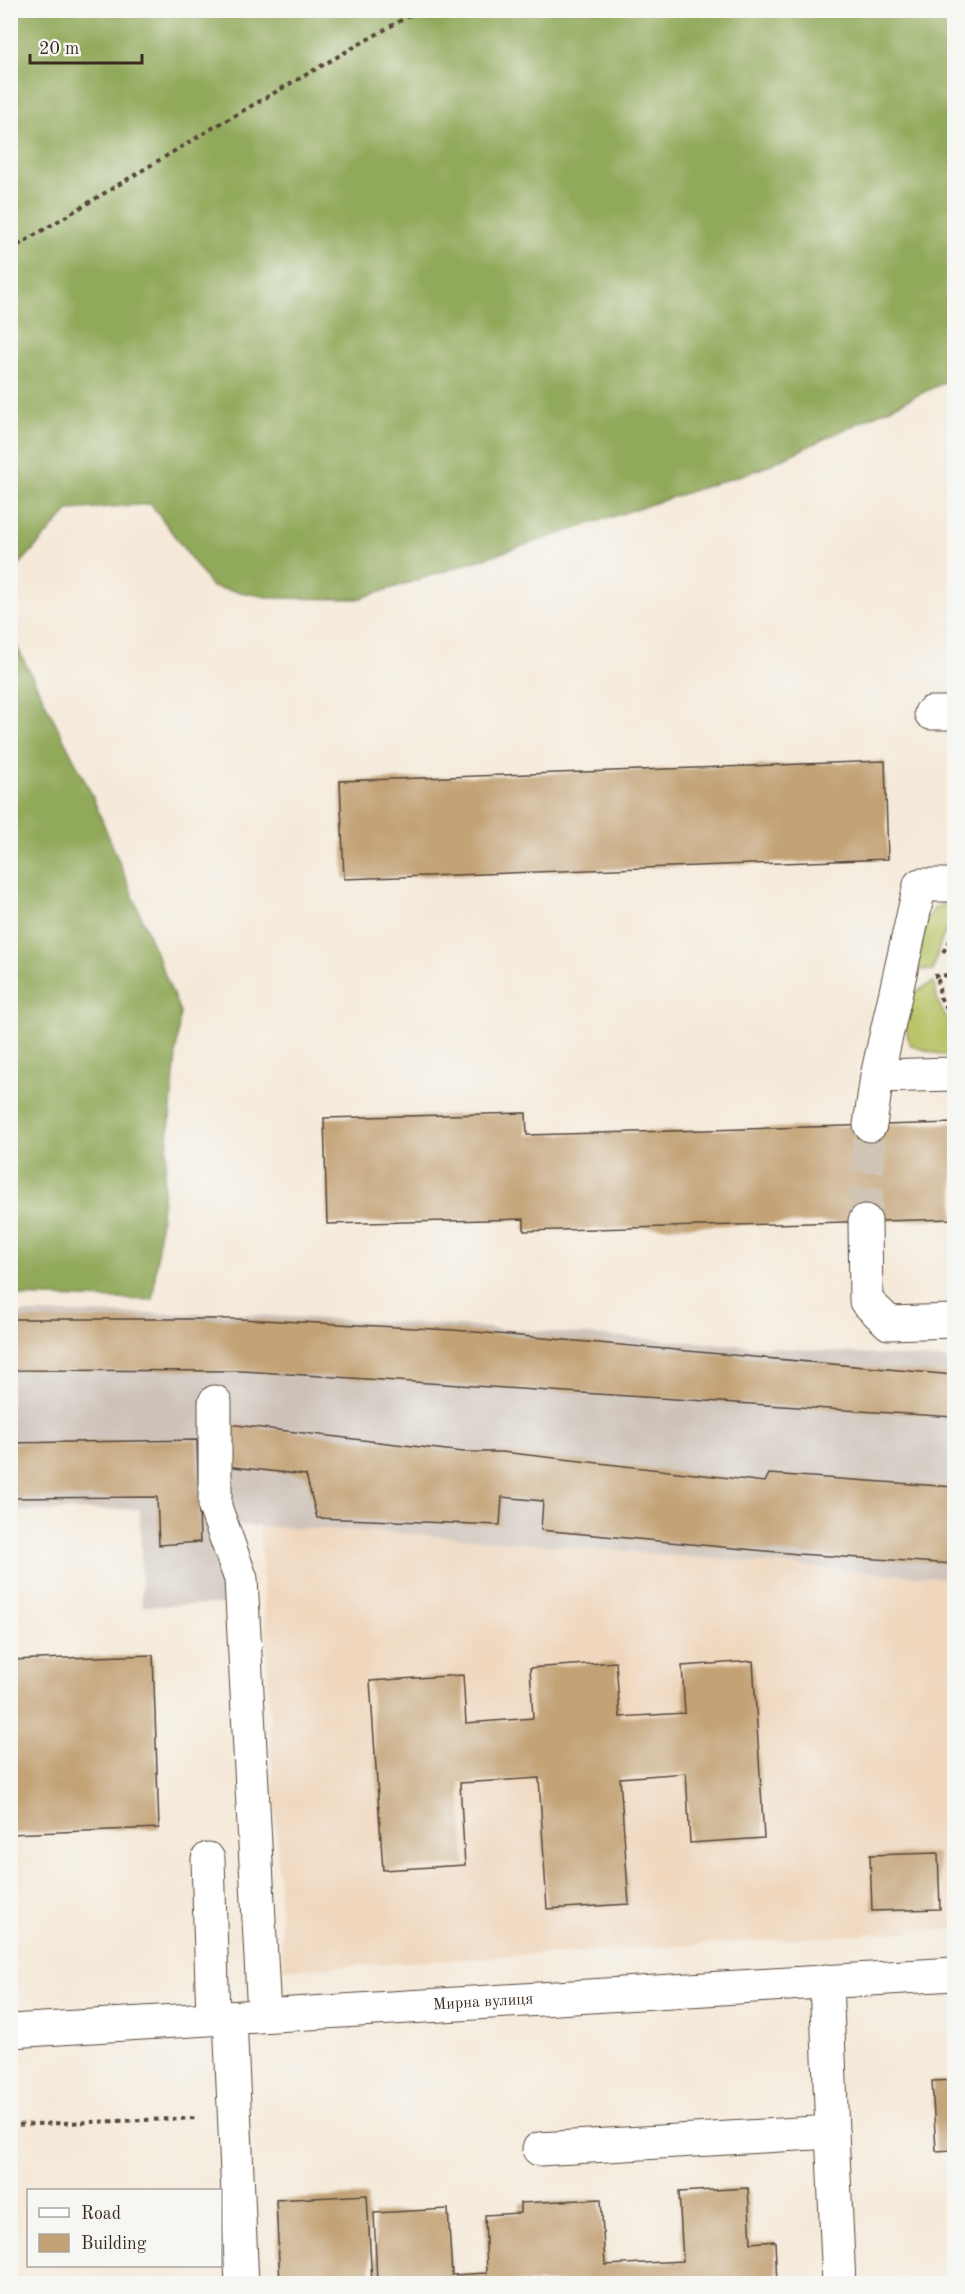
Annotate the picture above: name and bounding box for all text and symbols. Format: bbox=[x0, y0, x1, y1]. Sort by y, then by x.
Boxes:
scale bar bbox=[30, 27, 142, 65]
text: 20 m bbox=[39, 40, 79, 58]
street label: Мирна вулиця bbox=[432, 1991, 534, 2013]
legend bbox=[27, 2189, 222, 2267]
text: Road bbox=[81, 2205, 121, 2223]
text: Building bbox=[81, 2235, 147, 2253]

